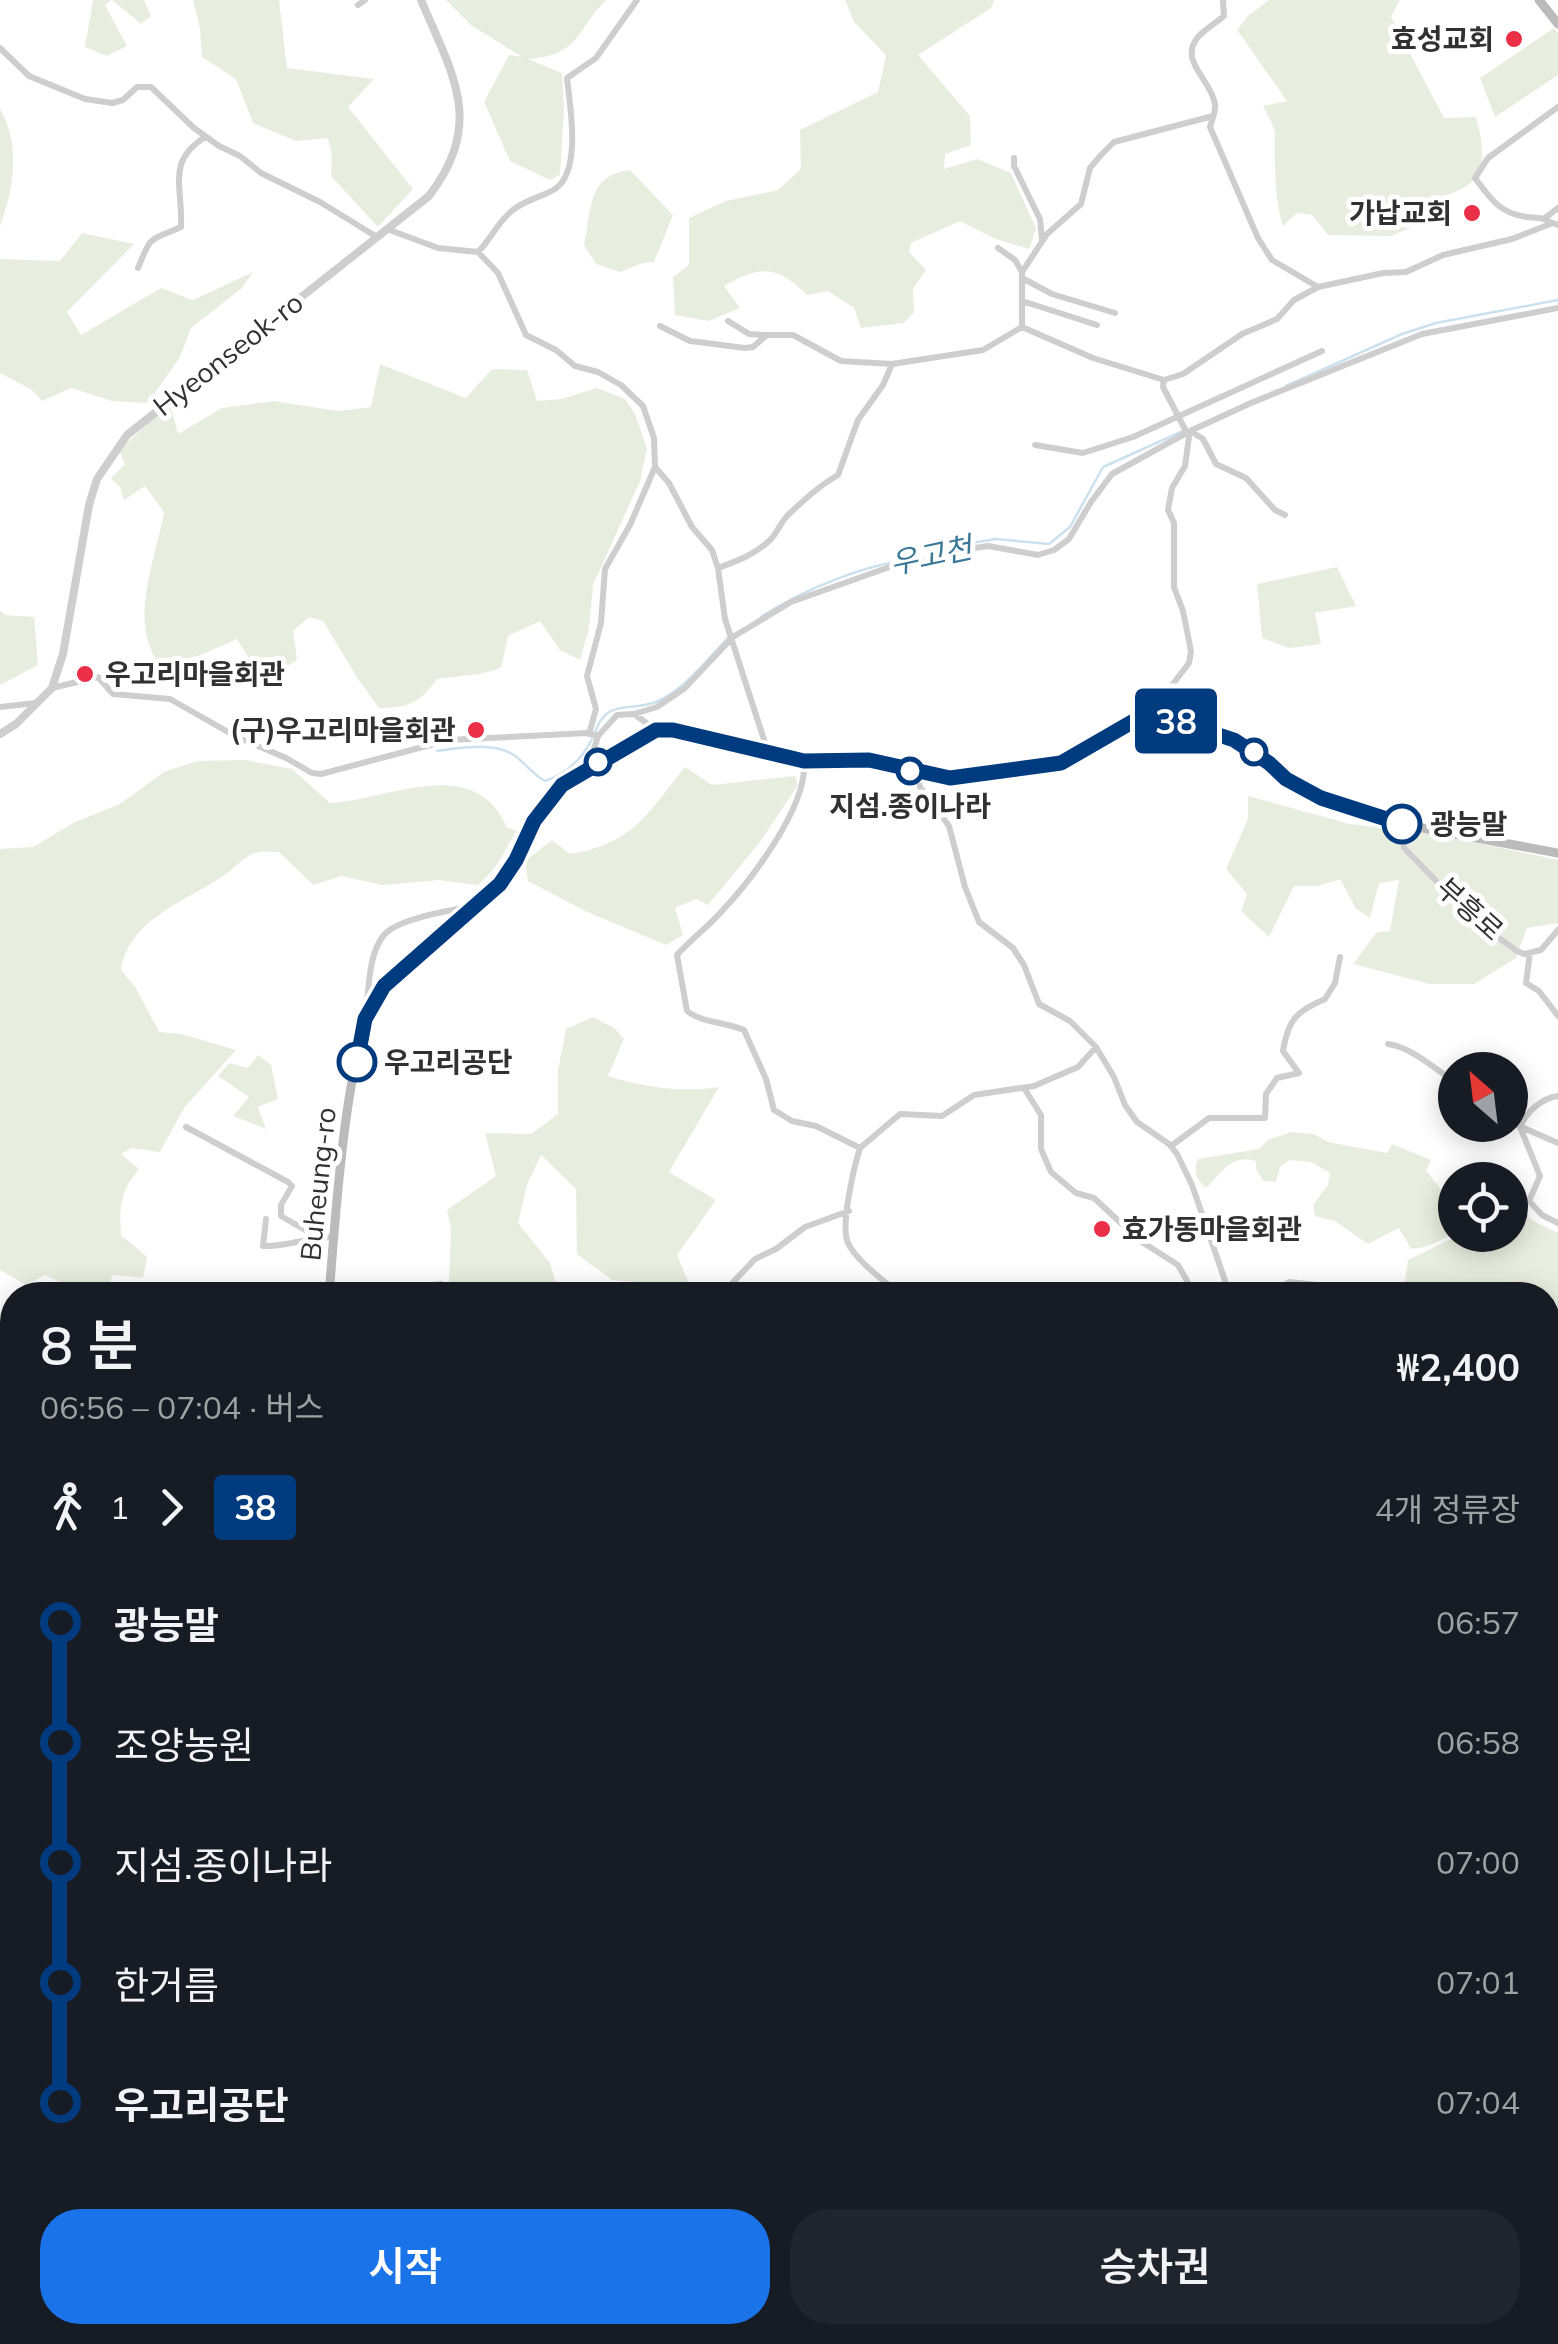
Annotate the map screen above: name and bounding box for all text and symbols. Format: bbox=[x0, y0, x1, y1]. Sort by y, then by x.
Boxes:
place label: 효성교회 bbox=[1391, 21, 1494, 56]
marker: 효성교회 bbox=[1503, 28, 1525, 50]
place label: 가납교회 bbox=[1349, 195, 1452, 230]
marker: 가납교회 bbox=[1461, 202, 1483, 224]
street label: Hyeonseok-ro bbox=[146, 284, 310, 423]
water label: 우고천 bbox=[886, 527, 979, 582]
place label: 우고리마을회관 bbox=[105, 656, 285, 691]
marker: 우고리마을회관 bbox=[74, 663, 96, 685]
line badge: 38 bbox=[1131, 688, 1221, 754]
text: 38 bbox=[1155, 699, 1197, 743]
place label: (구)우고리마을회관 bbox=[230, 712, 456, 747]
marker: (구)우고리마을회관 bbox=[465, 719, 487, 741]
unlabelled marker bbox=[1241, 739, 1267, 765]
unlabelled marker bbox=[585, 749, 611, 775]
marker: 지섬.종이나라 bbox=[897, 758, 923, 784]
place label: 지섬.종이나라 bbox=[829, 788, 991, 823]
marker: 광능말 bbox=[1383, 805, 1421, 843]
place label: 광능말 bbox=[1430, 806, 1508, 841]
street label: 부흥로 bbox=[1430, 870, 1511, 947]
marker: 우고리공단 bbox=[338, 1043, 376, 1081]
place label: 우고리공단 bbox=[384, 1044, 513, 1079]
north arrow bbox=[1438, 1052, 1528, 1142]
map controls bbox=[1438, 1052, 1528, 1252]
street label: Buheung-ro bbox=[292, 1105, 343, 1262]
button: locate bbox=[1438, 1162, 1528, 1252]
place label: 효가동마을회관 bbox=[1122, 1211, 1302, 1246]
marker: 효가동마을회관 bbox=[1091, 1218, 1113, 1240]
text: 8 분 bbox=[40, 1310, 138, 1379]
text: ₩2,400 bbox=[1397, 1343, 1520, 1391]
text: 06:56 – 07:04 · 버스 bbox=[40, 1387, 324, 1427]
icon: walk bbox=[40, 1480, 95, 1535]
icon: forward bbox=[144, 1480, 199, 1535]
text: 38 bbox=[234, 1485, 276, 1529]
text: 1 bbox=[110, 1487, 129, 1527]
text: 4개 정류장 bbox=[1375, 1489, 1520, 1529]
text: 광능말 bbox=[114, 1601, 219, 1649]
text: 06:57 bbox=[1436, 1602, 1520, 1642]
text: 조양농원 bbox=[114, 1721, 254, 1769]
text: 06:58 bbox=[1436, 1722, 1520, 1762]
text: 지섬.종이나라 bbox=[114, 1841, 332, 1889]
text: 07:00 bbox=[1436, 1842, 1520, 1882]
text: 한거름 bbox=[114, 1961, 219, 2009]
text: 07:01 bbox=[1436, 1962, 1520, 2002]
text: 우고리공단 bbox=[114, 2081, 289, 2129]
text: 07:04 bbox=[1436, 2082, 1520, 2122]
button: 시작 bbox=[40, 2209, 770, 2324]
button: 승차권 bbox=[790, 2209, 1520, 2324]

